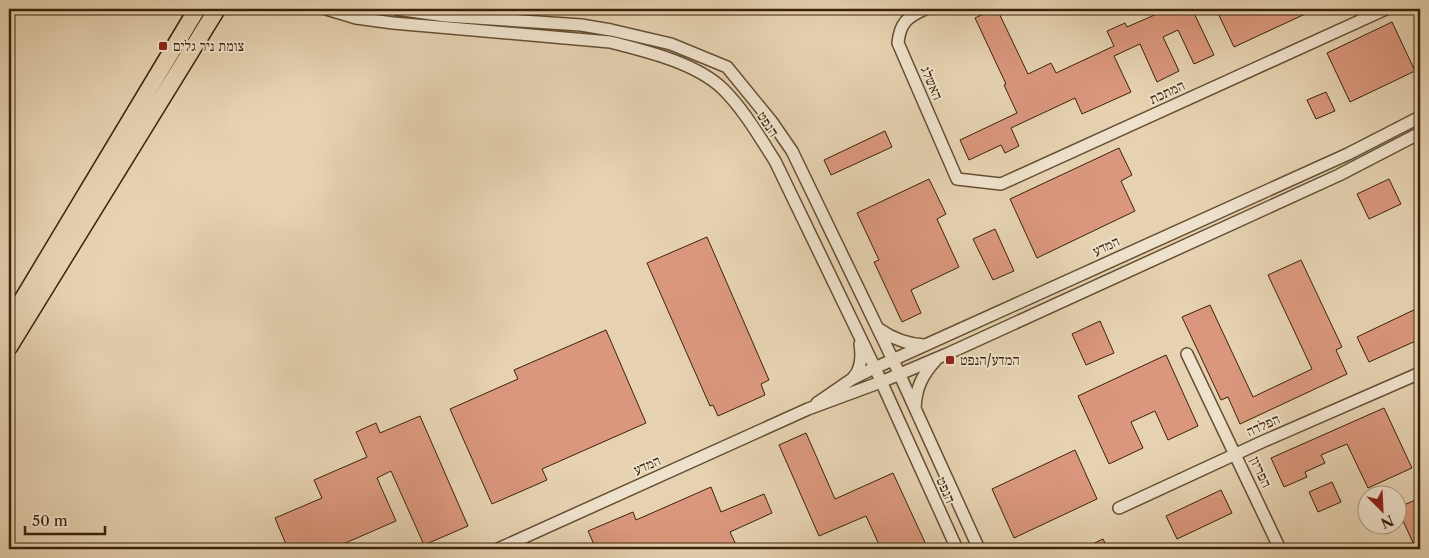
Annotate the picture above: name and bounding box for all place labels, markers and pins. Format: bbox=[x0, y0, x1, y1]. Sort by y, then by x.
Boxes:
place label: צומת ניר גלים bbox=[173, 37, 245, 55]
marker: צומת ניר גלים bbox=[157, 40, 169, 52]
place label: המדע/הנפט bbox=[960, 351, 1020, 369]
marker: המדע/הנפט bbox=[944, 354, 956, 366]

